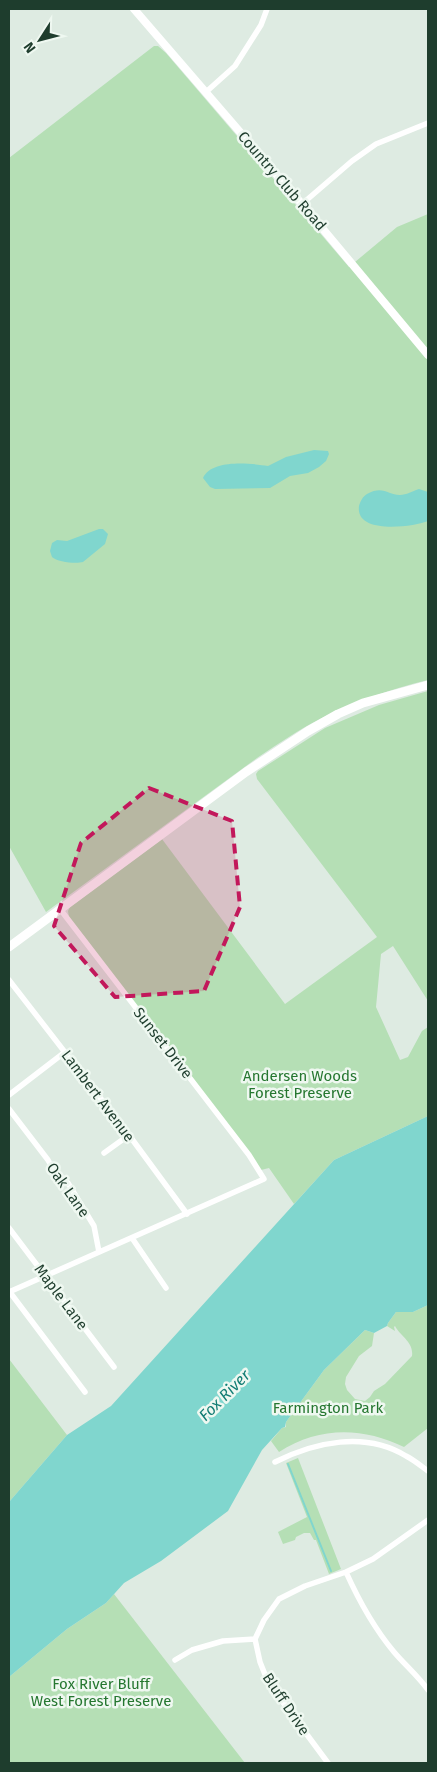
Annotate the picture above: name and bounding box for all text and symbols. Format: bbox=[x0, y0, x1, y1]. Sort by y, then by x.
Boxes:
north arrow bbox=[15, 15, 65, 65]
text: N bbox=[20, 39, 39, 56]
street label: Country Club Road bbox=[234, 128, 330, 234]
street label: Sunset Drive bbox=[130, 1004, 196, 1082]
street label: Lambert Avenue bbox=[58, 1047, 138, 1145]
park label: Andersen Woods Forest Preserve bbox=[243, 1067, 357, 1102]
street label: Oak Lane bbox=[43, 1159, 93, 1221]
street label: Maple Lane bbox=[30, 1261, 92, 1333]
water label: Fox River bbox=[195, 1365, 254, 1425]
park label: Farmington Park bbox=[273, 1399, 383, 1417]
street label: Bluff Drive bbox=[259, 1669, 313, 1739]
park label: Fox River Bluff West Forest Preserve bbox=[31, 1675, 171, 1710]

